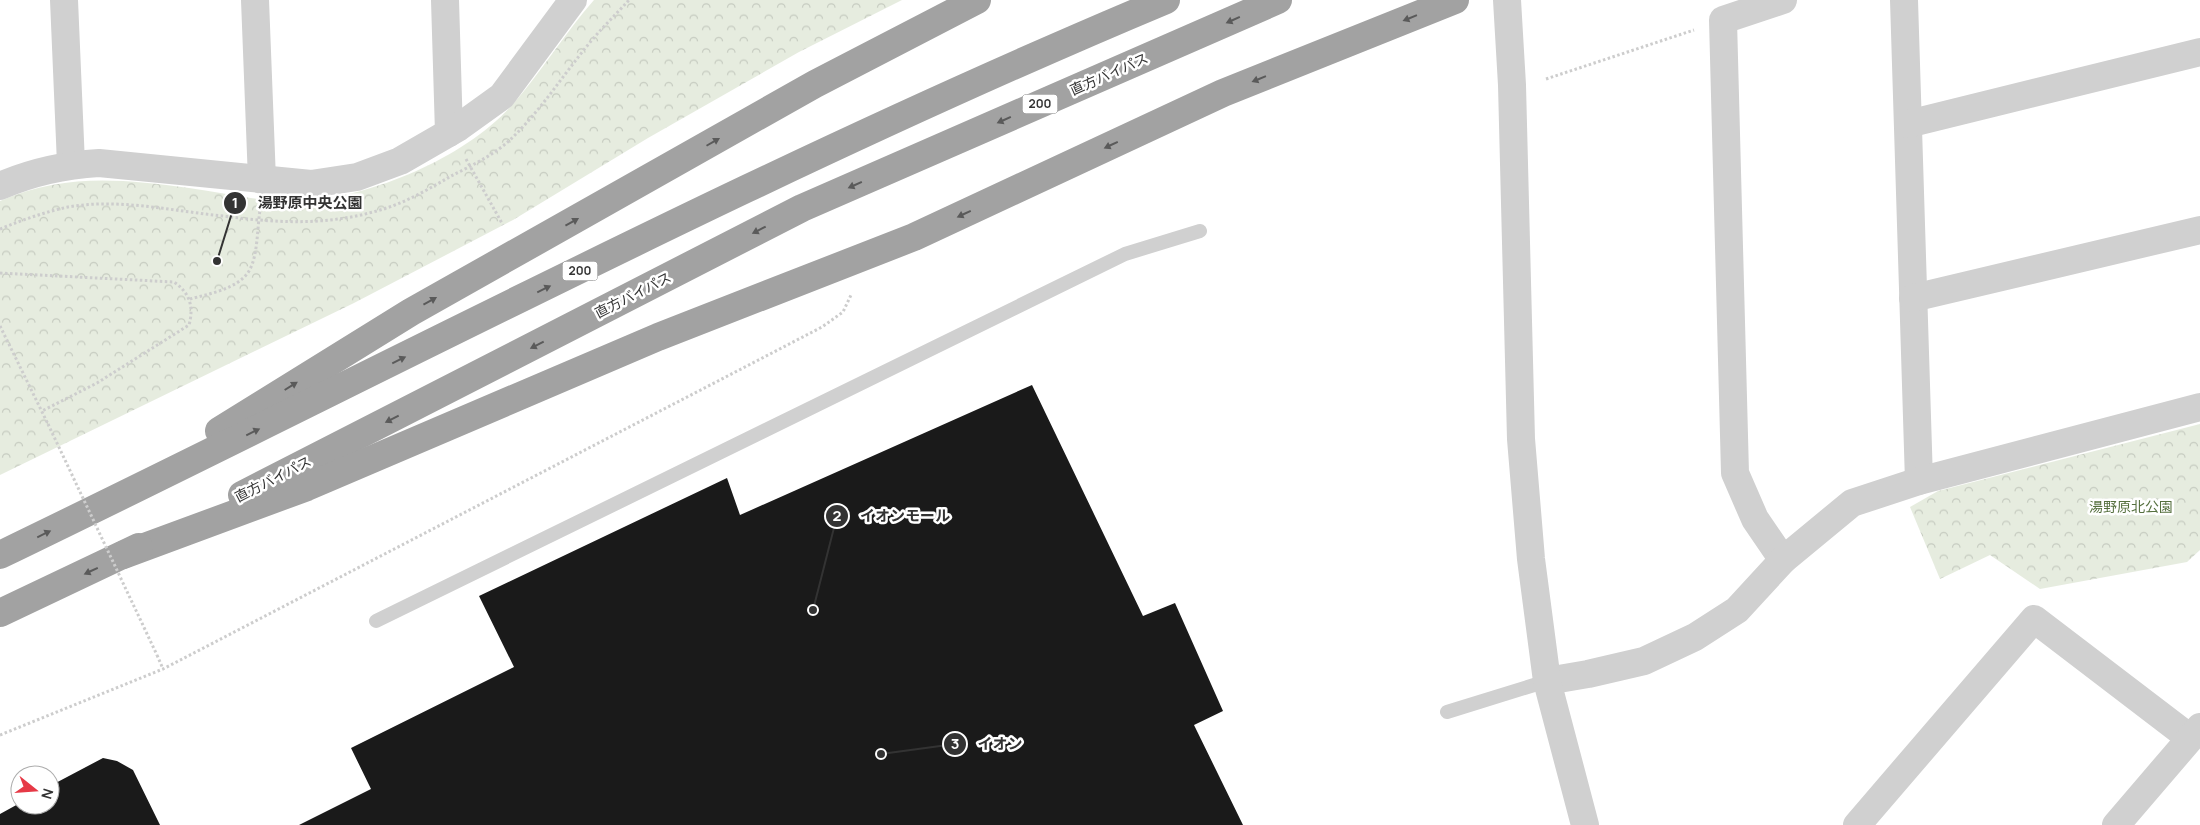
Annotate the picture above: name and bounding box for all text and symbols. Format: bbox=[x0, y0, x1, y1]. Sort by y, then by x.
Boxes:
one-way arrow bbox=[1402, 14, 1417, 22]
one-way arrow bbox=[1226, 16, 1240, 24]
street label: 直方バイパス bbox=[1067, 48, 1151, 99]
one-way arrow bbox=[1251, 75, 1266, 83]
road number: 200 bbox=[1022, 95, 1058, 114]
one-way arrow bbox=[997, 116, 1011, 124]
one-way arrow bbox=[706, 138, 720, 146]
one-way arrow bbox=[1104, 142, 1118, 150]
one-way arrow bbox=[848, 181, 862, 189]
callout: 湯野原中央公園 bbox=[223, 188, 373, 218]
text: 1 bbox=[232, 192, 238, 213]
text: 湯野原中央公園 bbox=[257, 192, 363, 213]
one-way arrow bbox=[957, 210, 971, 218]
one-way arrow bbox=[564, 218, 579, 226]
one-way arrow bbox=[752, 226, 766, 234]
road number: 200 bbox=[562, 262, 598, 280]
street label: 直方バイパス bbox=[591, 267, 674, 322]
one-way arrow bbox=[537, 285, 552, 293]
one-way arrow bbox=[423, 297, 436, 306]
one-way arrow bbox=[530, 341, 544, 349]
one-way arrow bbox=[391, 356, 406, 364]
one-way arrow bbox=[285, 382, 298, 391]
one-way arrow bbox=[385, 415, 399, 423]
one-way arrow bbox=[246, 428, 260, 436]
street label: 直方バイパス bbox=[231, 451, 314, 506]
park label: 湯野原北公園 bbox=[2089, 497, 2173, 516]
callout: イオンモール bbox=[825, 501, 960, 531]
text: 2 bbox=[833, 505, 842, 526]
text: イオンモール bbox=[860, 505, 950, 526]
one-way arrow bbox=[37, 530, 51, 538]
one-way arrow bbox=[84, 567, 98, 575]
callout: イオン bbox=[943, 729, 1033, 759]
text: 3 bbox=[951, 733, 959, 754]
text: イオン bbox=[977, 733, 1023, 754]
north arrow bbox=[10, 765, 60, 815]
text: N bbox=[37, 786, 58, 802]

